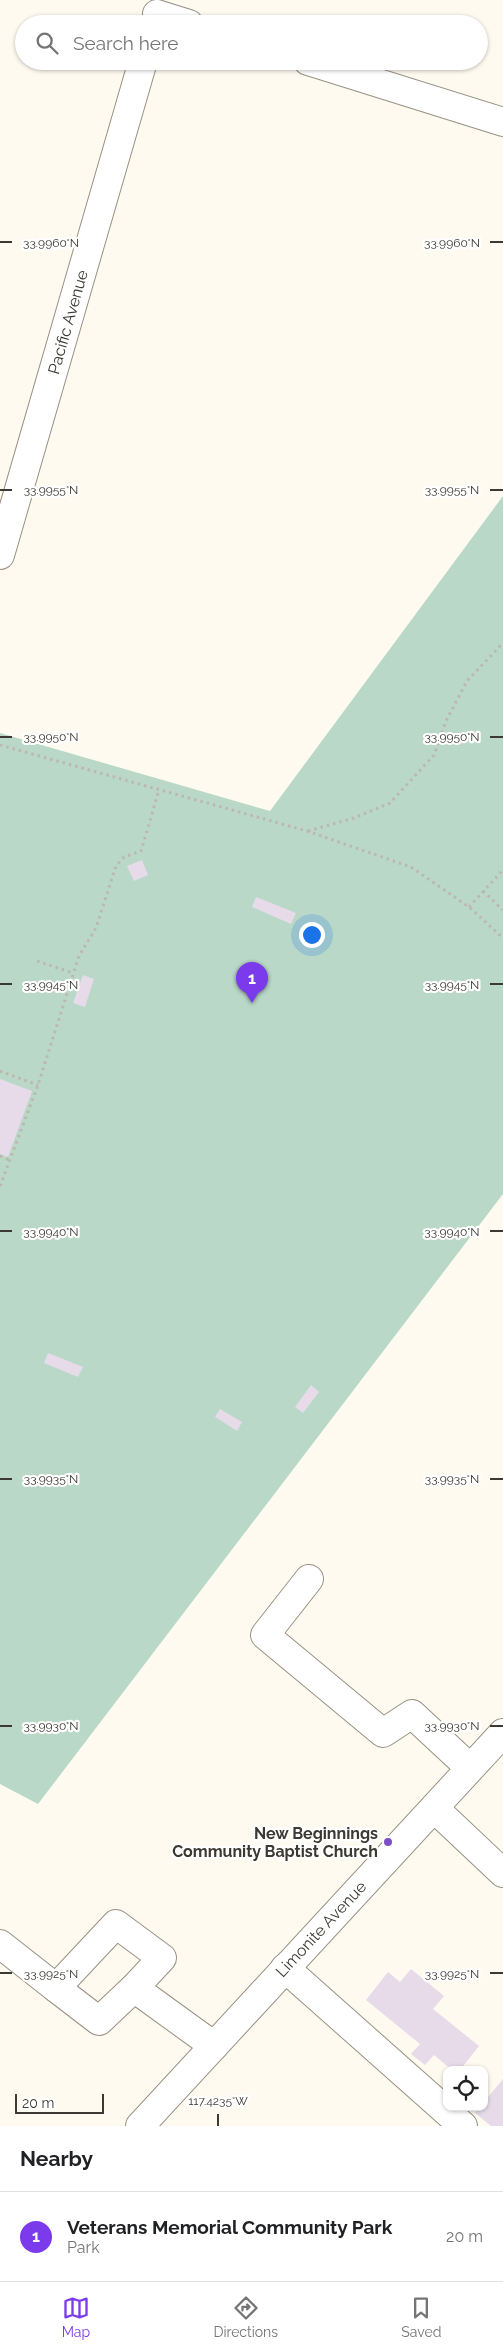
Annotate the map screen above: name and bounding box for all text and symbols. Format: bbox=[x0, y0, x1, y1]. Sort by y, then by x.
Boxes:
search box bbox=[15, 15, 488, 70]
icon: search bbox=[33, 29, 61, 57]
text: Search here bbox=[73, 32, 179, 54]
text: 33.9960°N bbox=[23, 236, 79, 250]
text: 33.9960°N bbox=[424, 236, 480, 250]
street label: Pacific Avenue bbox=[44, 268, 92, 376]
text: 33.9955°N bbox=[24, 483, 78, 497]
text: 33.9955°N bbox=[425, 483, 479, 497]
text: 33.9950°N bbox=[23, 730, 79, 744]
text: 33.9950°N bbox=[424, 730, 480, 744]
your location bbox=[299, 922, 325, 948]
pin: 1 bbox=[236, 962, 268, 1003]
text: 33.9945°N bbox=[24, 978, 78, 992]
text: 33.9945°N bbox=[425, 978, 479, 992]
text: 33.9940°N bbox=[23, 1225, 79, 1239]
text: 33.9940°N bbox=[424, 1225, 480, 1239]
text: 33.9935°N bbox=[24, 1472, 78, 1486]
text: 33.9935°N bbox=[425, 1472, 479, 1486]
text: 33.9930°N bbox=[23, 1719, 79, 1733]
text: 33.9930°N bbox=[424, 1719, 480, 1733]
place label: New Beginnings Community Baptist Church bbox=[172, 1824, 378, 1861]
marker: New Beginnings Community Baptist Church bbox=[382, 1836, 394, 1848]
street label: Limonite Avenue bbox=[272, 1877, 370, 1981]
text: 33.9925°N bbox=[24, 1967, 78, 1981]
text: 33.9925°N bbox=[425, 1967, 479, 1981]
map controls bbox=[443, 2066, 488, 2111]
button: locate bbox=[443, 2066, 488, 2111]
scale bar bbox=[15, 2091, 104, 2114]
text: 117.4235°W bbox=[188, 2094, 248, 2108]
text: 20 m bbox=[22, 2095, 54, 2111]
text: Nearby bbox=[20, 2146, 93, 2171]
text: Veterans Memorial Community Park bbox=[67, 2216, 392, 2238]
text: 1 bbox=[32, 2227, 40, 2246]
text: 20 m bbox=[446, 2227, 483, 2246]
text: Park bbox=[67, 2238, 100, 2257]
tab: Map bbox=[62, 2294, 90, 2340]
tab: Directions bbox=[213, 2294, 278, 2340]
tab: Saved bbox=[401, 2294, 441, 2340]

